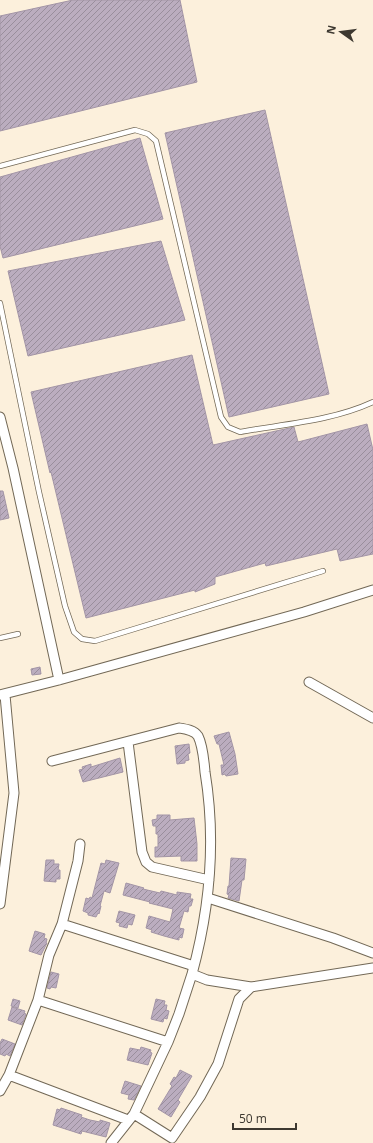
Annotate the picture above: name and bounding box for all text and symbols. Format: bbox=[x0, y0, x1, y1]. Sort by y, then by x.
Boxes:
north arrow bbox=[321, 12, 361, 52]
text: N bbox=[322, 23, 339, 36]
scale bar bbox=[233, 1105, 296, 1131]
text: 50 m bbox=[239, 1110, 267, 1127]

